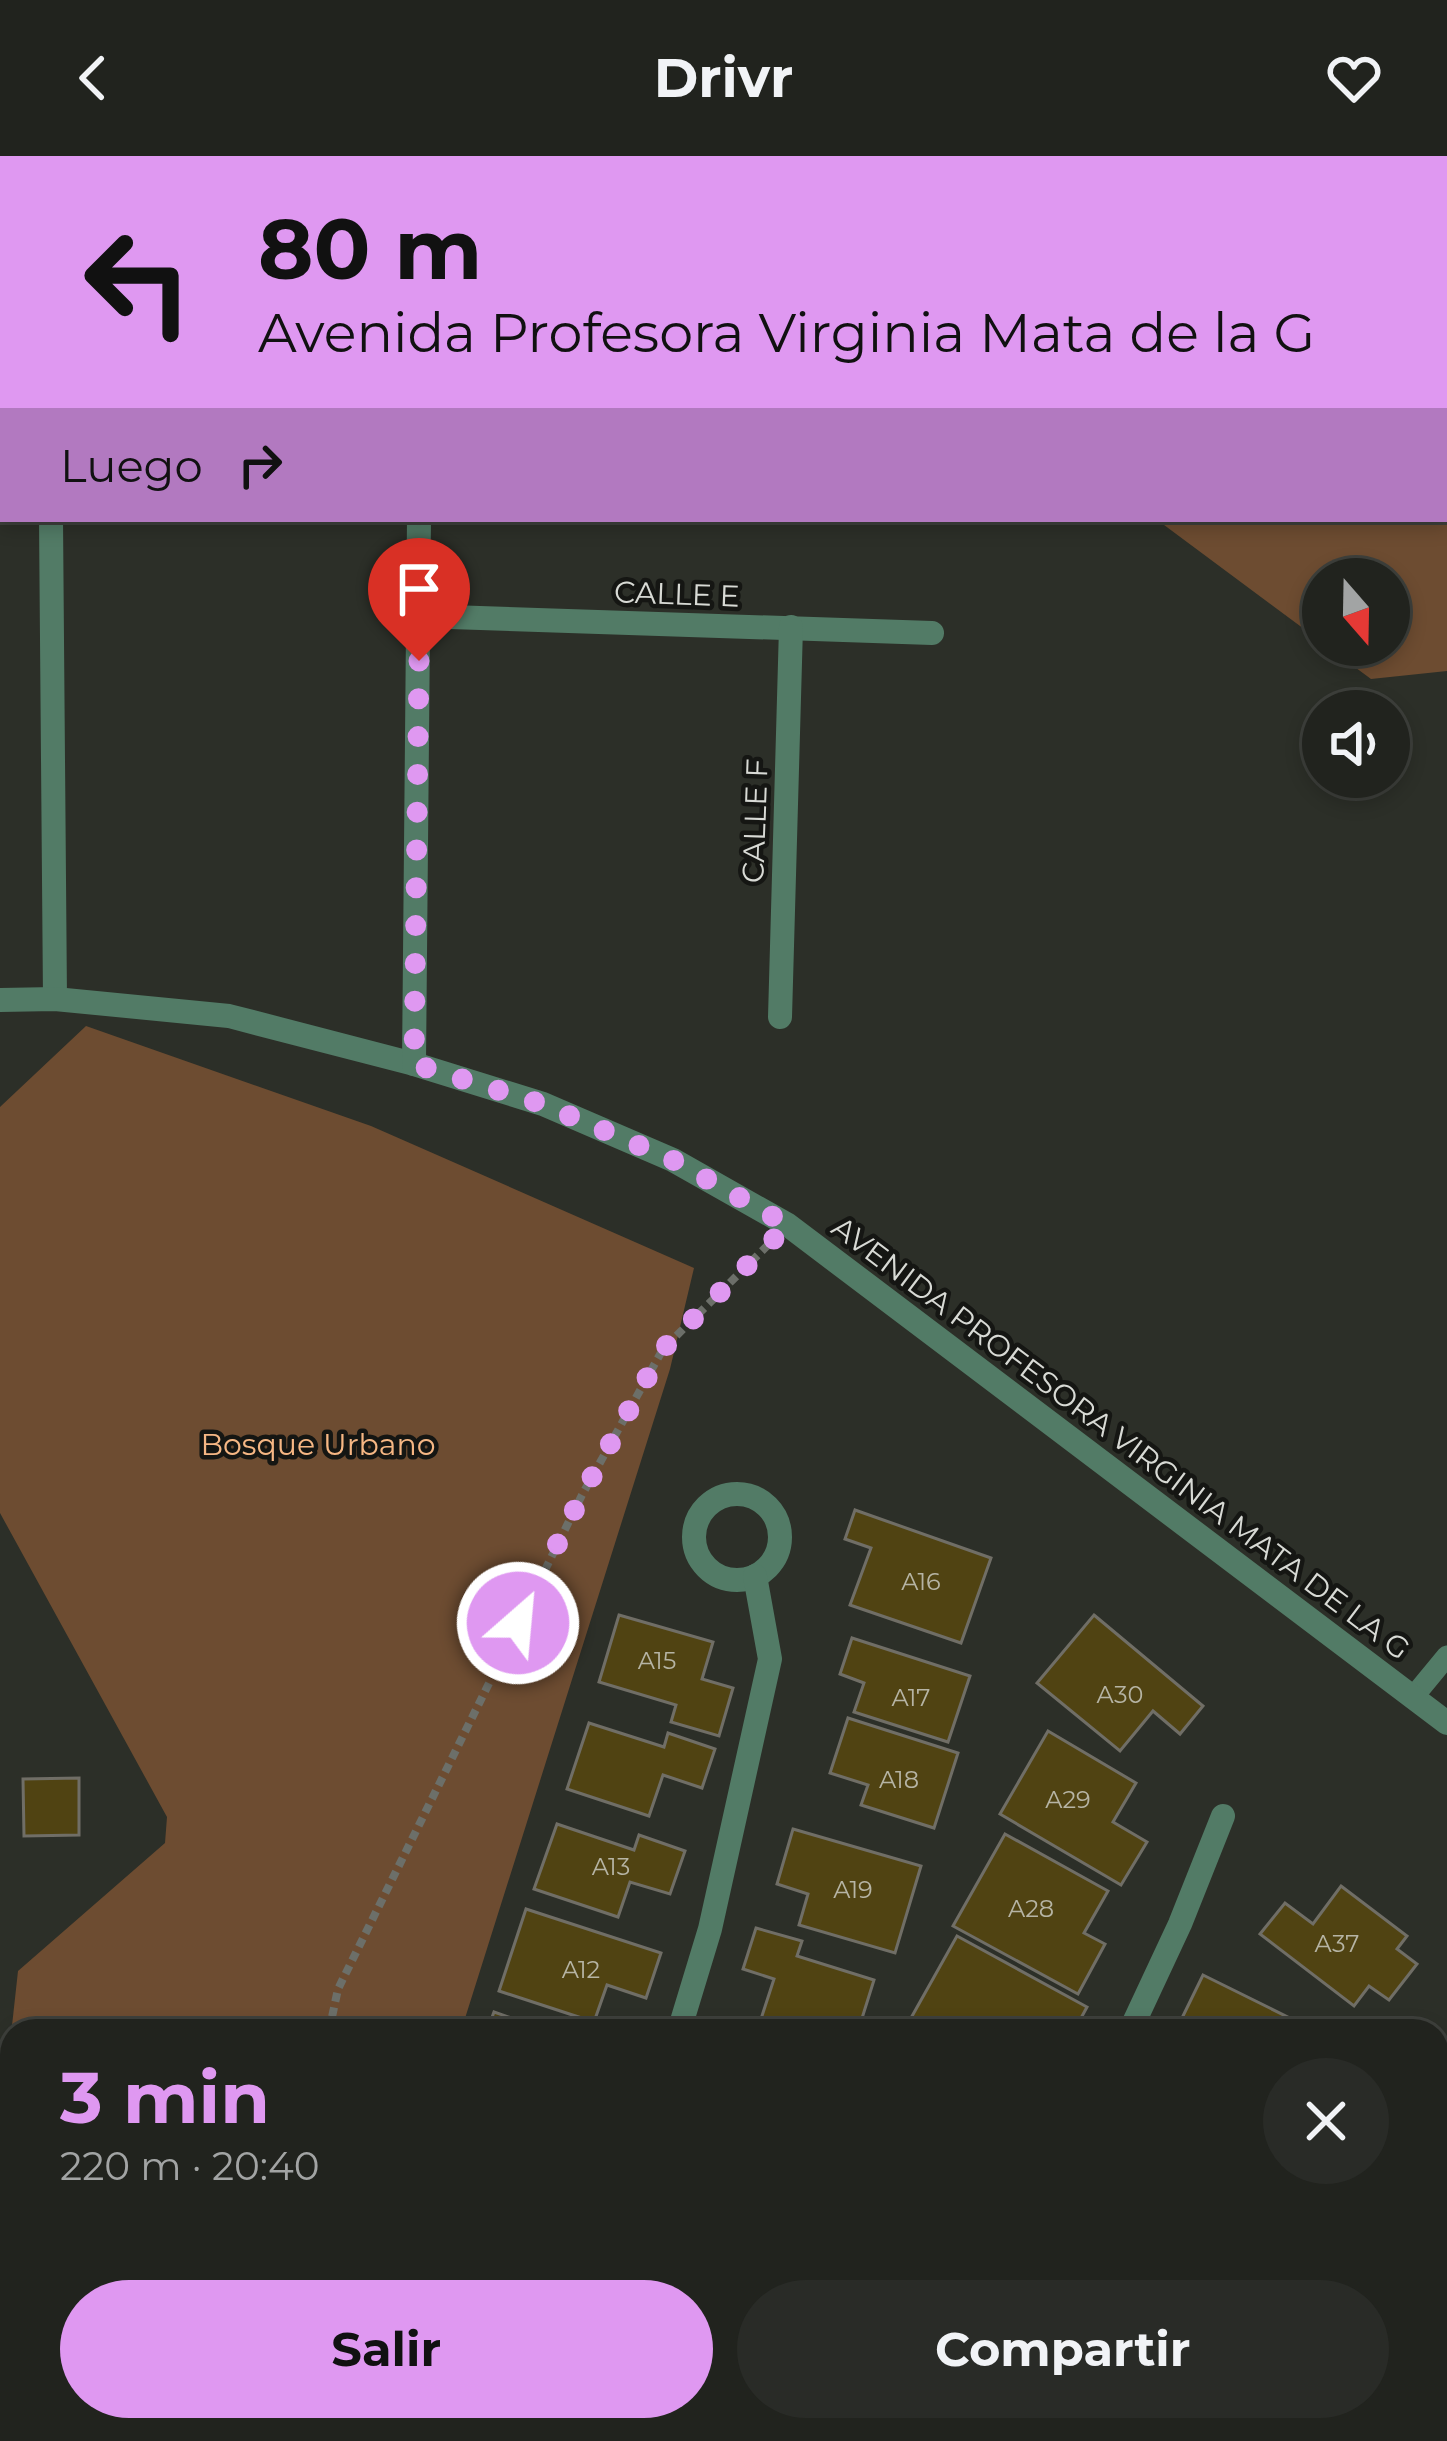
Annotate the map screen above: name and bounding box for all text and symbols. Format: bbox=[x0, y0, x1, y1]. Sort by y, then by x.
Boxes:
icon: back bbox=[60, 45, 126, 111]
text: Drivr bbox=[654, 45, 793, 111]
icon: heart bbox=[1321, 45, 1387, 111]
text: 80 m bbox=[258, 198, 482, 300]
icon: left bbox=[60, 204, 216, 360]
text: Avenida Profesora Virginia Mata de la G bbox=[258, 300, 1315, 366]
icon: right bbox=[227, 432, 293, 498]
text: Luego bbox=[60, 438, 203, 493]
pin bbox=[368, 538, 470, 661]
icon: arrive bbox=[386, 556, 452, 622]
north arrow bbox=[1302, 558, 1410, 666]
map controls bbox=[1302, 558, 1410, 798]
street label: CALLE E bbox=[614, 573, 740, 615]
button: sound bbox=[1302, 690, 1410, 798]
street label: CALLE F bbox=[734, 758, 776, 884]
street label: AVENIDA PROFESORA VIRGINIA MATA DE LA G bbox=[825, 1208, 1417, 1668]
park label: Bosque Urbano bbox=[200, 1426, 436, 1463]
position arrow bbox=[455, 1560, 581, 1686]
house number: A16 bbox=[901, 1567, 941, 1596]
house number: A15 bbox=[638, 1646, 676, 1675]
house number: A30 bbox=[1097, 1680, 1143, 1709]
house number: A17 bbox=[891, 1683, 931, 1712]
house number: A18 bbox=[879, 1765, 919, 1794]
house number: A29 bbox=[1045, 1785, 1091, 1814]
house number: A13 bbox=[592, 1852, 630, 1881]
house number: A19 bbox=[833, 1875, 873, 1904]
house number: A28 bbox=[1008, 1894, 1054, 1923]
house number: A37 bbox=[1315, 1929, 1359, 1958]
house number: A12 bbox=[562, 1955, 600, 1984]
text: 3 min bbox=[60, 2053, 270, 2141]
button: close bbox=[1263, 2058, 1389, 2184]
text: 220 m · 20:40 bbox=[60, 2142, 320, 2190]
button: Salir bbox=[60, 2280, 713, 2418]
button: Compartir bbox=[737, 2280, 1389, 2418]

